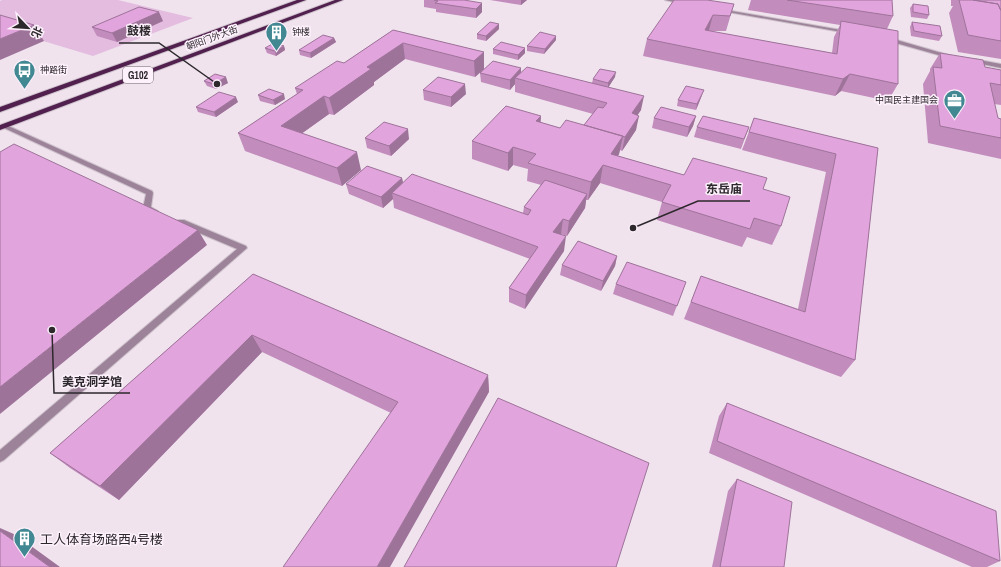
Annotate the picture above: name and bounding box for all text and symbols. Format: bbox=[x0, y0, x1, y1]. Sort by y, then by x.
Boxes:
north arrow bbox=[8, 8, 48, 48]
callout: 鼓楼 bbox=[119, 19, 159, 43]
building icon: 钟楼 bbox=[263, 19, 289, 52]
text: 鼓楼 bbox=[127, 23, 151, 39]
street label: 朝阳门外大街 bbox=[185, 23, 239, 53]
text: 北 bbox=[28, 24, 46, 40]
place label: 钟楼 bbox=[292, 26, 310, 38]
bus stop icon: 神路街 bbox=[11, 57, 37, 90]
place label: 神路街 bbox=[40, 64, 67, 76]
road number: G102 bbox=[123, 67, 153, 83]
office icon: 中国民主建国会 bbox=[941, 87, 967, 120]
place label: 中国民主建国会 bbox=[875, 94, 938, 106]
callout: 东岳庙 bbox=[698, 177, 750, 201]
text: 东岳庙 bbox=[706, 181, 742, 197]
callout: 美克洞学馆 bbox=[54, 369, 130, 393]
text: 美克洞学馆 bbox=[62, 374, 122, 390]
building icon: 工人体育场路西4号楼 bbox=[11, 526, 37, 559]
place label: 工人体育场路西4号楼 bbox=[40, 531, 163, 548]

